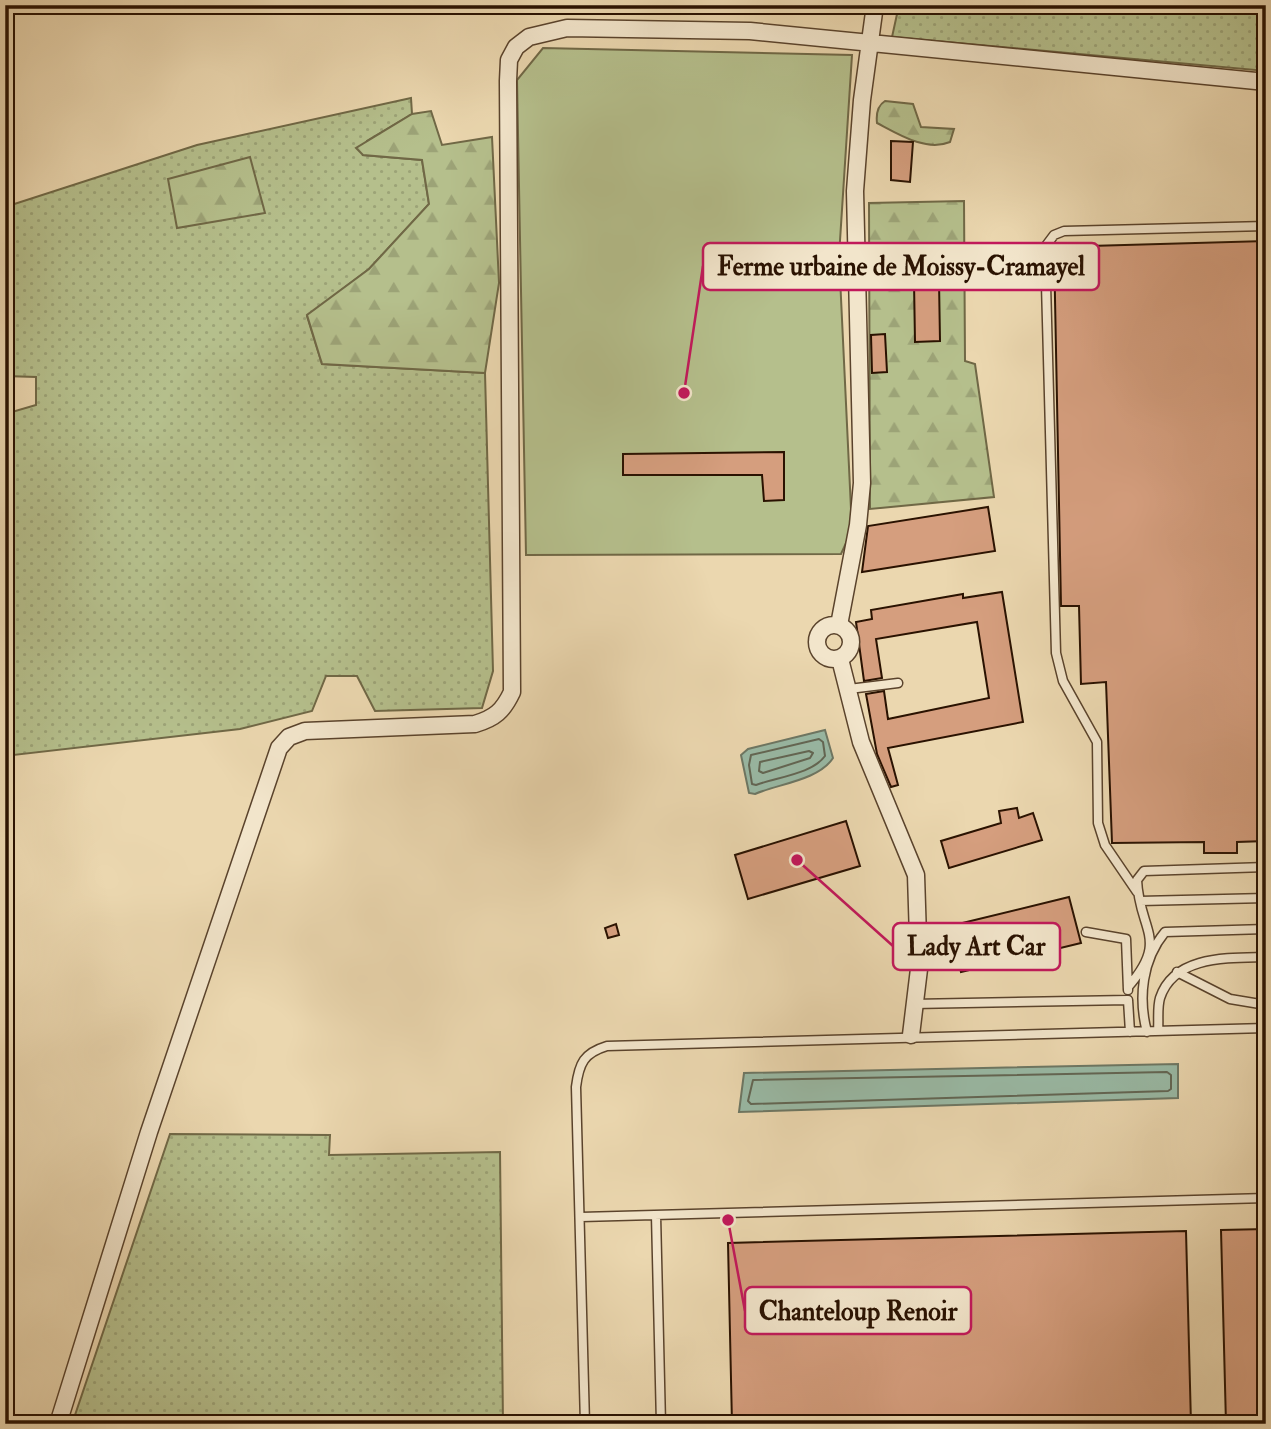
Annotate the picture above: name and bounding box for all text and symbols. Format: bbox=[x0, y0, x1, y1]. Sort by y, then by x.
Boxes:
callout: Ferme urbaine de Moissy-Cramayel bbox=[703, 243, 1099, 290]
text: Ferme urbaine de Moissy-Cramayel bbox=[717, 251, 1085, 284]
callout: Lady Art Car bbox=[893, 923, 1060, 970]
text: Lady Art Car bbox=[907, 931, 1046, 964]
callout: Chanteloup Renoir bbox=[745, 1287, 971, 1334]
text: Chanteloup Renoir bbox=[759, 1296, 958, 1329]

